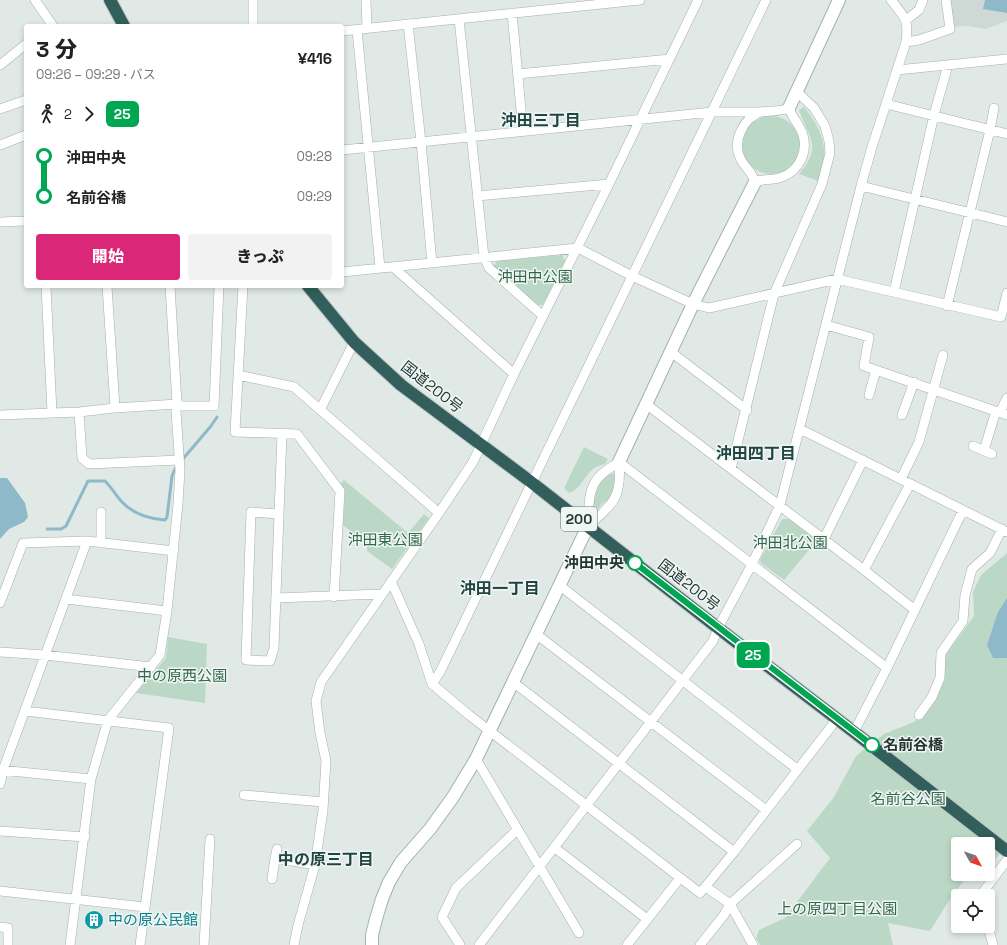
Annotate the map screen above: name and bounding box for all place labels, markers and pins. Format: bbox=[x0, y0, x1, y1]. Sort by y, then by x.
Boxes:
place label: 沖田中央 bbox=[564, 553, 624, 572]
marker: 沖田中央 bbox=[627, 555, 643, 571]
place label: 名前谷橋 bbox=[883, 735, 944, 754]
marker: 名前谷橋 bbox=[864, 737, 880, 753]
building icon: 中の原公民館 bbox=[83, 909, 105, 931]
place label: 中の原公民館 bbox=[108, 910, 198, 929]

